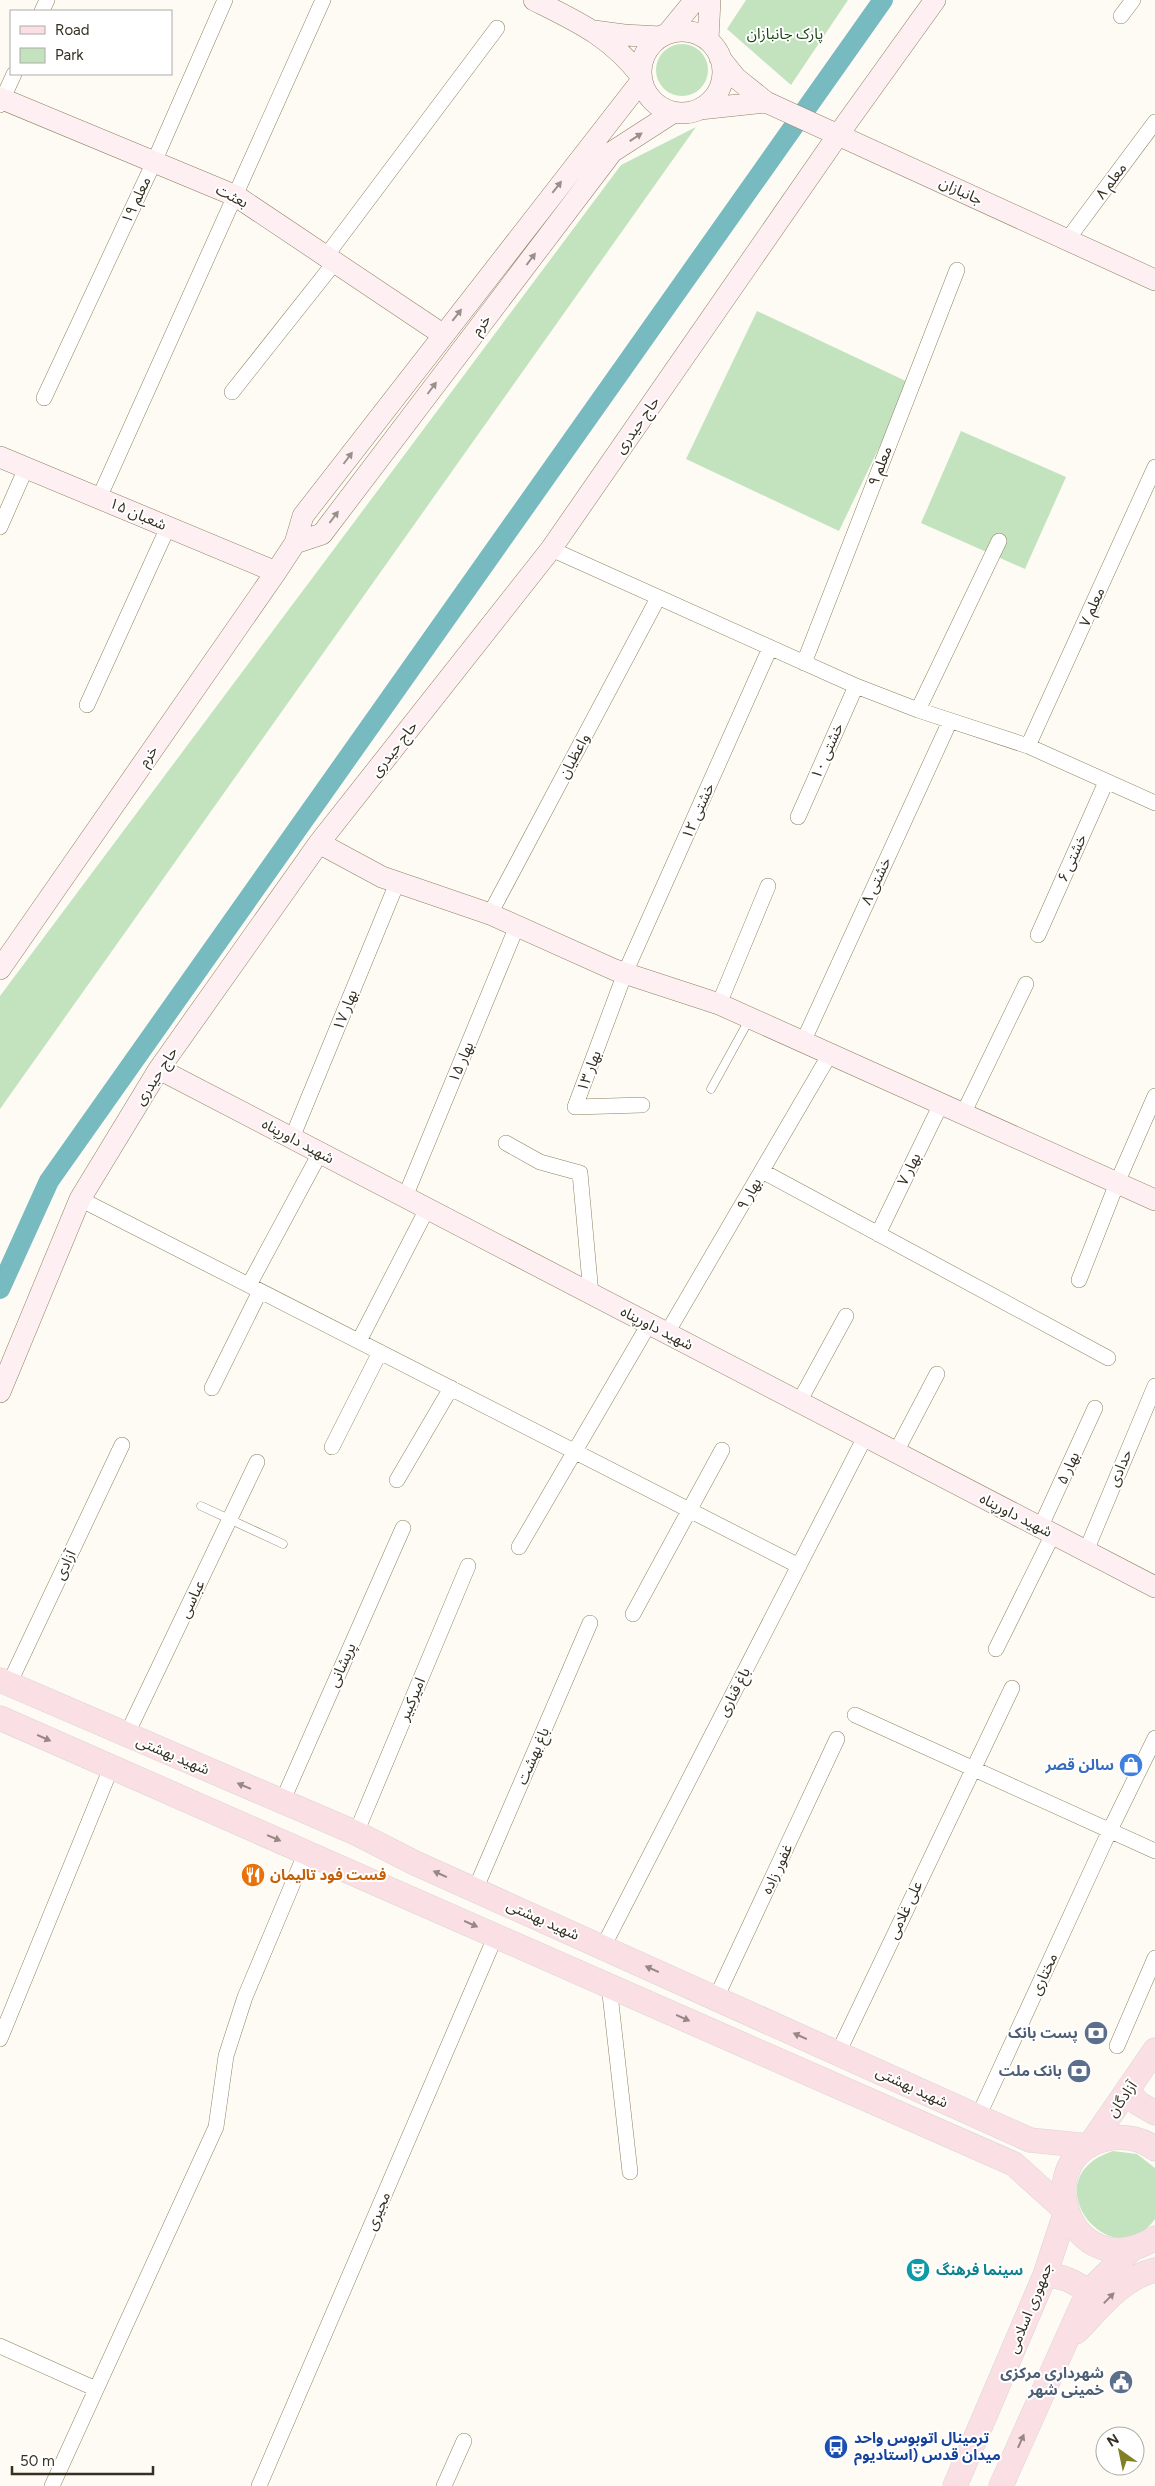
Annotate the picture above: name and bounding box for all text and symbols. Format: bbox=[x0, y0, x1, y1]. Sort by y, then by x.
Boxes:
legend bbox=[10, 10, 172, 75]
text: Road bbox=[55, 21, 90, 39]
park label: پارک جانبازان bbox=[747, 25, 823, 44]
text: Park bbox=[55, 46, 84, 64]
one-way arrow bbox=[629, 132, 643, 141]
street label: معلم ۸ bbox=[1091, 159, 1132, 204]
street label: جانبازان bbox=[936, 173, 986, 209]
street label: معلم ۱۹ bbox=[117, 174, 156, 227]
street label: بعثت bbox=[213, 180, 251, 212]
one-way arrow bbox=[552, 181, 563, 194]
one-way arrow bbox=[526, 252, 536, 266]
one-way arrow bbox=[452, 309, 463, 322]
street label: خرم bbox=[467, 311, 496, 340]
one-way arrow bbox=[427, 382, 438, 395]
street label: حاج حیدری bbox=[611, 393, 666, 459]
street label: معلم ۹ bbox=[864, 444, 898, 489]
one-way arrow bbox=[342, 452, 353, 465]
street label: ۱۵ شعبان bbox=[107, 494, 169, 534]
one-way arrow bbox=[329, 510, 339, 524]
street label: معلم ۷ bbox=[1075, 585, 1110, 630]
street label: حاج حیدری bbox=[367, 717, 424, 782]
street label: خشتی ۱۰ bbox=[807, 720, 847, 782]
street label: واعظیان bbox=[555, 730, 593, 782]
street label: خرم bbox=[134, 742, 163, 771]
street label: خشتی ۱۲ bbox=[678, 780, 718, 842]
street label: خشتی ۶ bbox=[1054, 831, 1091, 885]
street label: خشتی ۸ bbox=[857, 854, 895, 908]
street label: بهار ۱۷ bbox=[329, 987, 361, 1033]
street label: بهار ۱۵ bbox=[444, 1039, 478, 1085]
street label: حاج حیدری bbox=[131, 1043, 184, 1110]
street label: بهار ۱۳ bbox=[573, 1048, 605, 1094]
street label: شهید داورپناه bbox=[258, 1114, 337, 1169]
street label: بهار ۷ bbox=[893, 1150, 925, 1188]
street label: بهار ۹ bbox=[733, 1175, 765, 1213]
street label: شهید داورپناه bbox=[617, 1302, 697, 1355]
street label: حدادی bbox=[1104, 1446, 1136, 1489]
street label: بهار ۵ bbox=[1053, 1449, 1083, 1487]
street label: شهید داورپناه bbox=[976, 1489, 1056, 1542]
street label: آزادی bbox=[50, 1547, 80, 1583]
street label: عباسی bbox=[175, 1577, 209, 1621]
street label: پریشانی bbox=[324, 1640, 361, 1690]
street label: باغ قناری bbox=[714, 1664, 757, 1721]
street label: امیرکبیر bbox=[394, 1675, 429, 1724]
street label: باغ بهشت bbox=[513, 1725, 556, 1789]
street label: شهید بهشتی bbox=[134, 1732, 212, 1779]
one-way arrow bbox=[37, 1734, 52, 1743]
shop icon: سالن قصر bbox=[1118, 1752, 1144, 1778]
place label: سالن قصر bbox=[1044, 1756, 1114, 1774]
one-way arrow bbox=[237, 1781, 251, 1789]
one-way arrow bbox=[267, 1834, 281, 1842]
street label: غفور زاده bbox=[758, 1841, 797, 1897]
restaurant icon: فست فود تالیمان bbox=[240, 1862, 266, 1888]
place label: فست فود تالیمان bbox=[270, 1866, 386, 1884]
one-way arrow bbox=[433, 1869, 447, 1877]
street label: علی غلامی bbox=[884, 1878, 926, 1942]
street label: شهید بهشتی bbox=[504, 1896, 582, 1944]
one-way arrow bbox=[464, 1921, 478, 1929]
street label: مختاری bbox=[1026, 1950, 1062, 1998]
one-way arrow bbox=[645, 1965, 659, 1973]
one-way arrow bbox=[676, 2015, 690, 2023]
bank icon: پست بانک bbox=[1083, 2020, 1109, 2046]
place label: پست بانک bbox=[1008, 2024, 1078, 2043]
one-way arrow bbox=[793, 2032, 807, 2040]
bank icon: بانک ملت bbox=[1066, 2058, 1092, 2084]
street label: شهید بهشتی bbox=[873, 2062, 951, 2112]
place label: بانک ملت bbox=[999, 2062, 1062, 2080]
street label: آزادگان bbox=[1103, 2077, 1141, 2121]
street label: مجیری bbox=[362, 2189, 394, 2233]
theatre icon: سینما فرهنگ bbox=[905, 2257, 931, 2283]
street label: جمهوری اسلامی bbox=[1004, 2260, 1056, 2356]
place label: سینما فرهنگ bbox=[936, 2261, 1023, 2279]
one-way arrow bbox=[1103, 2293, 1115, 2305]
place label: شهرداری مرکزی خمینی شهر bbox=[1000, 2364, 1105, 2399]
public building icon: شهرداری مرکزی خمینی شهر bbox=[1108, 2369, 1134, 2395]
north arrow bbox=[1095, 2426, 1145, 2476]
place label: ترمینال اتوبوس واحد میدان قدس (استادیوم bbox=[854, 2429, 1001, 2466]
text: N bbox=[1104, 2430, 1122, 2451]
bus stop icon: ترمینال اتوبوس واحد میدان قدس (استادیوم bbox=[823, 2434, 849, 2460]
one-way arrow bbox=[1017, 2434, 1025, 2448]
scale bar bbox=[12, 2444, 154, 2476]
text: 50 m bbox=[20, 2452, 55, 2470]

